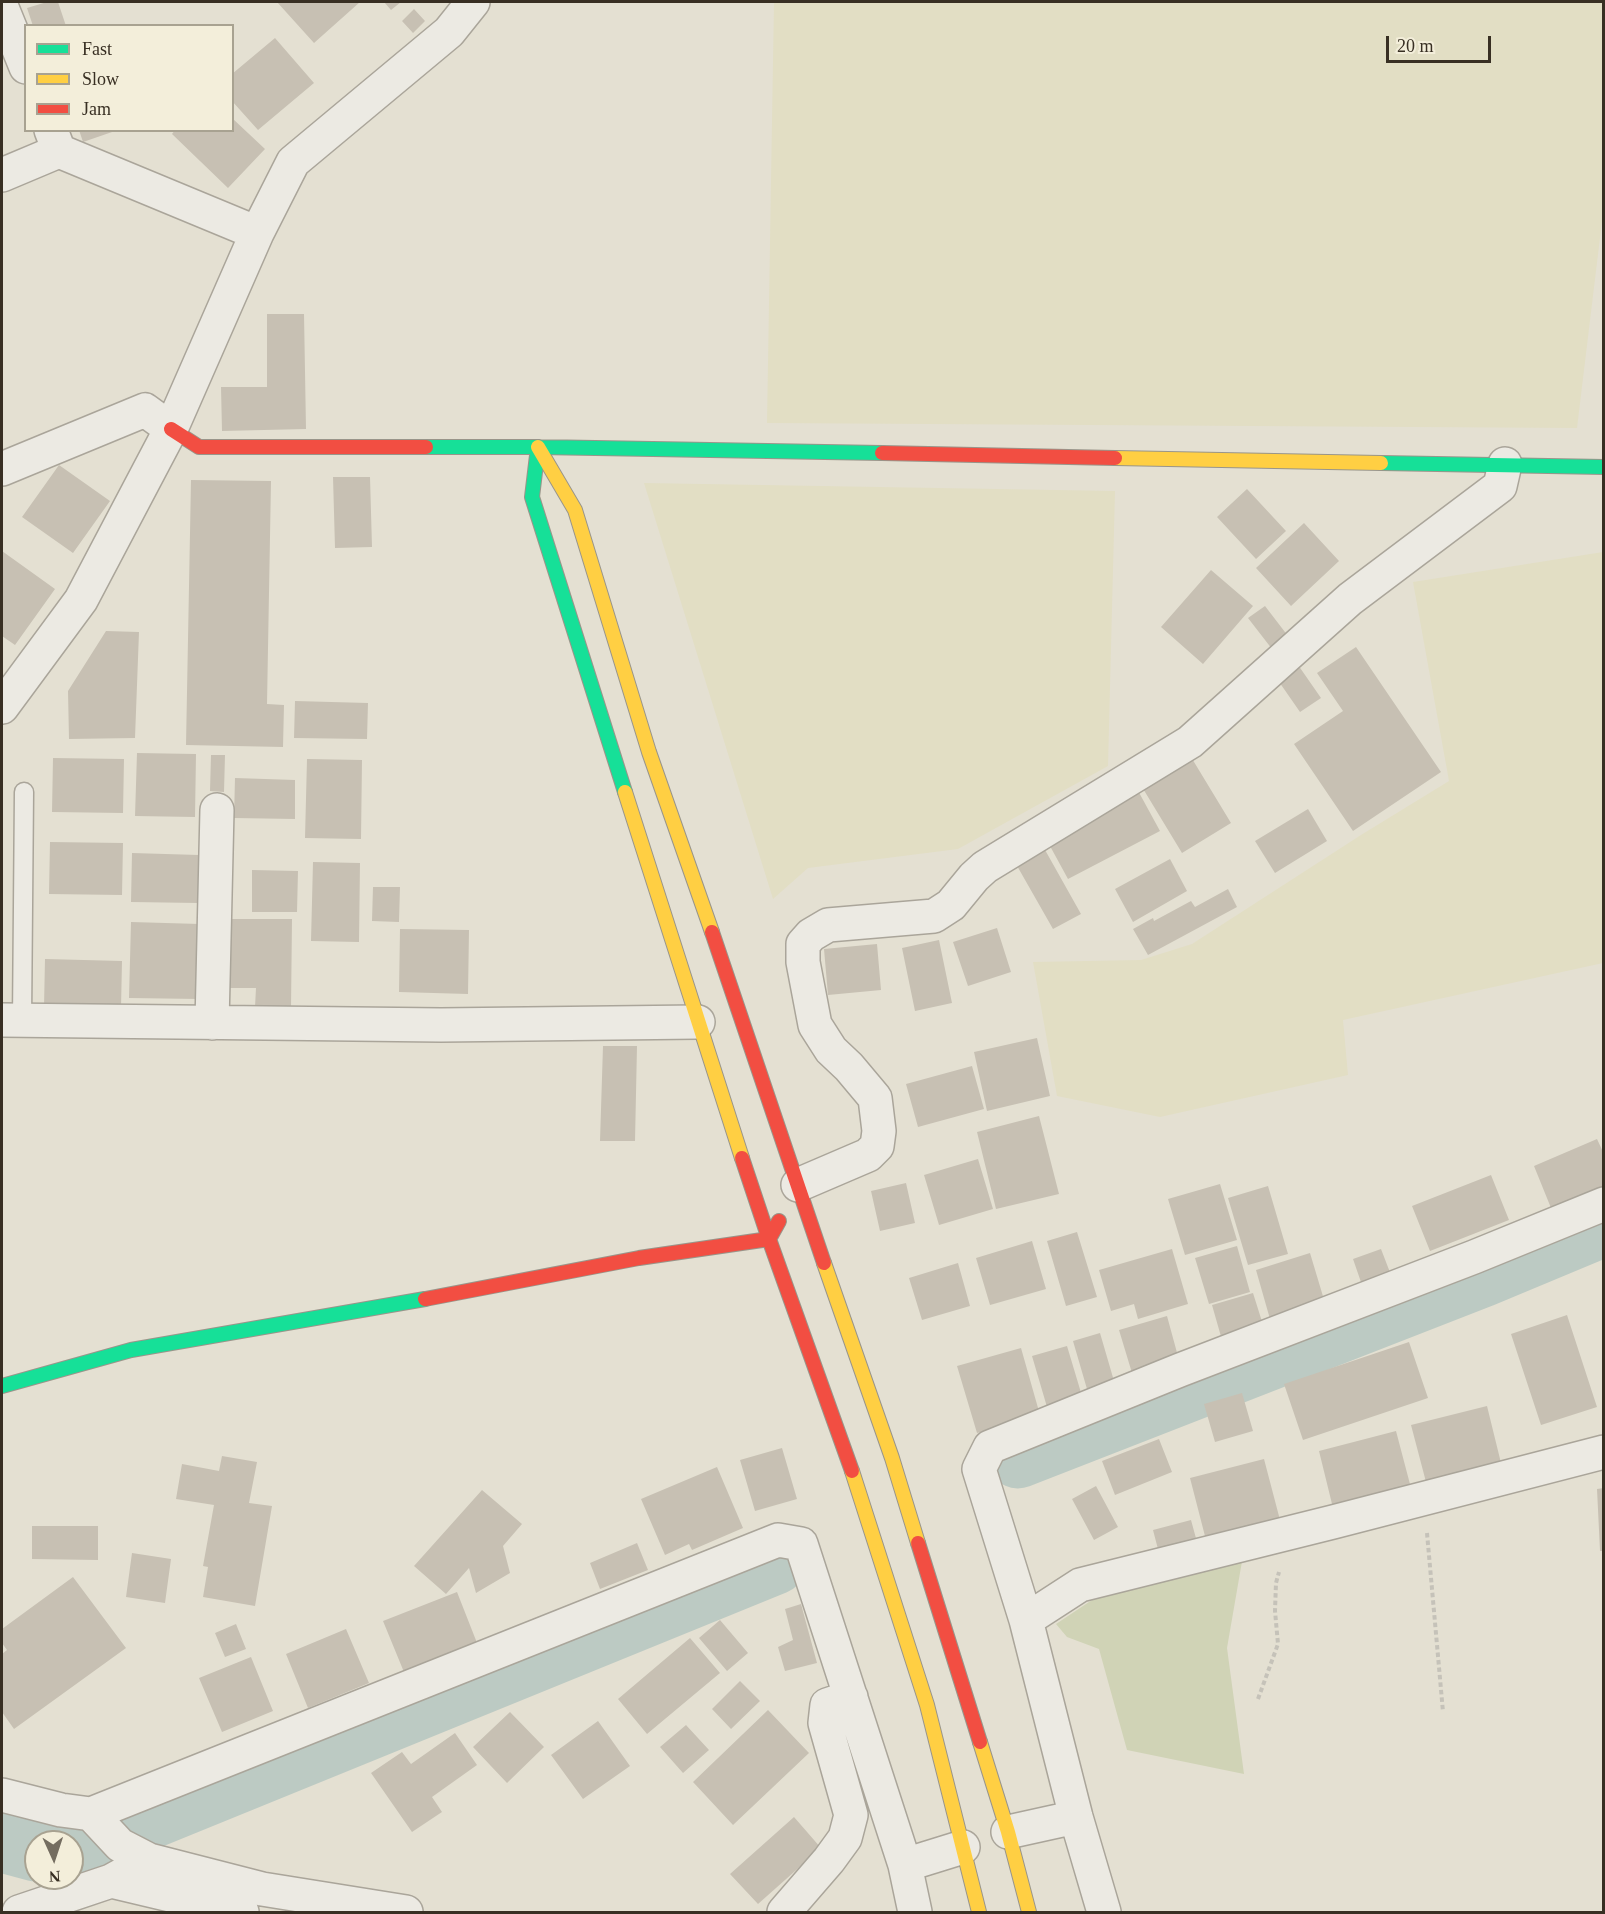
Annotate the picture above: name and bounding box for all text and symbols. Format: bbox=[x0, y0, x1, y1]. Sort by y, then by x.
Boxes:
legend bbox=[24, 24, 234, 132]
scale bar bbox=[1389, 24, 1494, 62]
text: 20 m bbox=[1397, 36, 1434, 56]
text: Fast bbox=[82, 39, 112, 59]
text: Slow bbox=[82, 69, 119, 89]
text: Jam bbox=[82, 99, 111, 119]
north arrow bbox=[24, 1830, 84, 1890]
text: N bbox=[49, 1868, 61, 1885]

